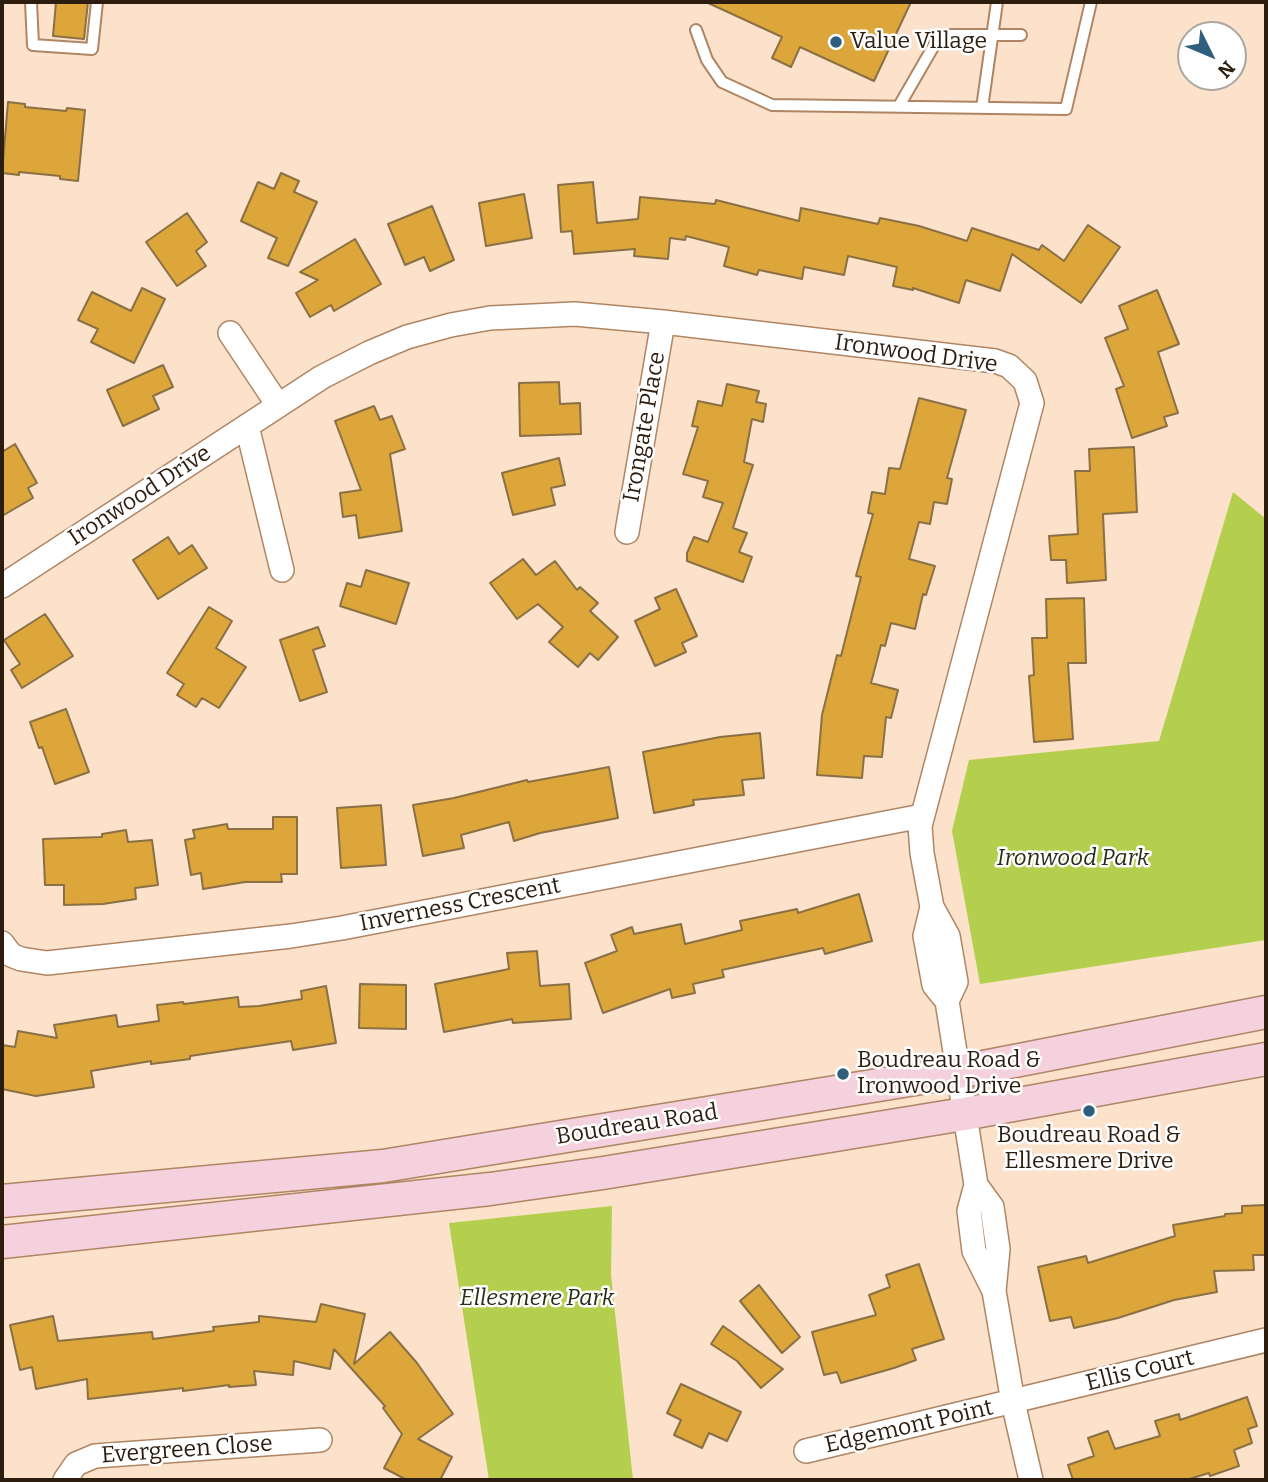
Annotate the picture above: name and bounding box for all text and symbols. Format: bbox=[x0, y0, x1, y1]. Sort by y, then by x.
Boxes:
north arrow bbox=[1177, 21, 1247, 91]
place label: Value Village bbox=[850, 28, 987, 56]
marker: Value Village bbox=[828, 34, 844, 50]
text: N bbox=[1213, 56, 1240, 83]
street label: Ironwood Drive bbox=[833, 329, 999, 379]
street label: Irongate Place bbox=[618, 350, 672, 504]
street label: Ironwood Drive bbox=[64, 440, 216, 552]
park label: Ironwood Park bbox=[997, 845, 1149, 873]
street label: Inverness Crescent bbox=[357, 872, 563, 938]
place label: Boudreau Road & Ironwood Drive bbox=[857, 1047, 1041, 1101]
marker: Boudreau Road & Ironwood Drive bbox=[835, 1066, 851, 1082]
street label: Boudreau Road bbox=[554, 1099, 720, 1151]
marker: Boudreau Road & Ellesmere Drive bbox=[1081, 1103, 1097, 1119]
place label: Boudreau Road & Ellesmere Drive bbox=[997, 1122, 1181, 1176]
park label: Ellesmere Park bbox=[460, 1285, 614, 1313]
street label: Ellis Court bbox=[1083, 1344, 1197, 1398]
street label: Edgemont Point bbox=[822, 1394, 996, 1460]
street label: Evergreen Close bbox=[100, 1430, 274, 1470]

